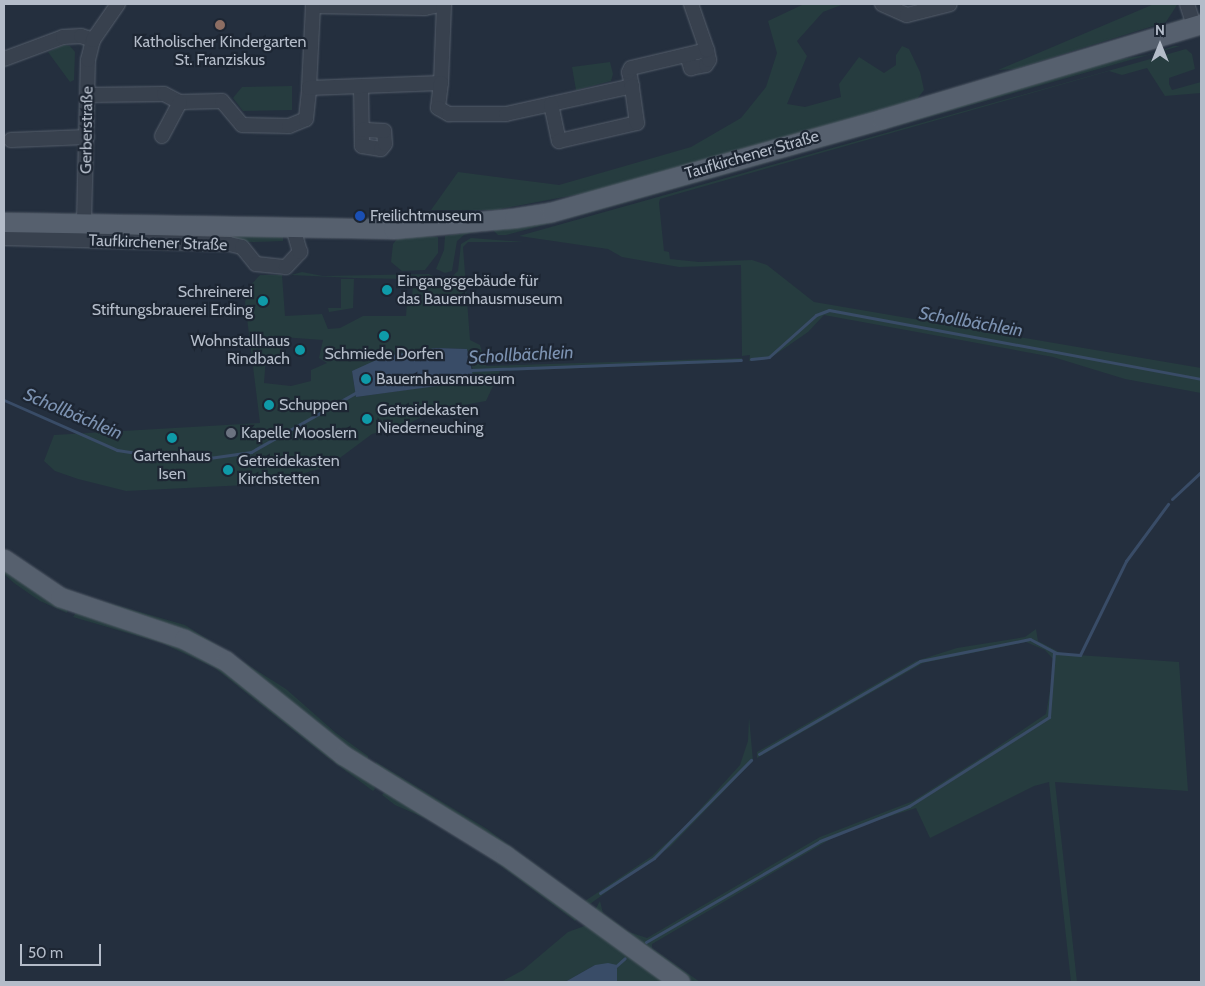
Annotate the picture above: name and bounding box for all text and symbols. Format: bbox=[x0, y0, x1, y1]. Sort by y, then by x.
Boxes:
marker: Katholischer Kindergarten St. Franziskus bbox=[214, 19, 226, 31]
north arrow bbox=[1135, 20, 1185, 70]
text: N bbox=[1155, 21, 1165, 39]
place label: Katholischer Kindergarten St. Franziskus bbox=[134, 32, 306, 70]
street label: Gerberstraße bbox=[77, 86, 97, 174]
street label: Taufkirchener Straße bbox=[683, 127, 821, 183]
place label: Freilichtmuseum bbox=[370, 206, 482, 226]
marker: Freilichtmuseum bbox=[354, 210, 366, 222]
street label: Taufkirchener Straße bbox=[88, 231, 228, 255]
place label: Eingangsgebäude für das Bauernhausmuseum bbox=[397, 271, 563, 309]
place label: Schreinerei Stiftungsbrauerei Erding bbox=[92, 282, 253, 320]
marker: Eingangsgebäude für das Bauernhausmuseum bbox=[381, 284, 393, 296]
marker: Schreinerei Stiftungsbrauerei Erding bbox=[257, 295, 269, 307]
water label: Schollbächlein bbox=[917, 302, 1025, 342]
marker: Schmiede Dorfen bbox=[378, 330, 390, 342]
place label: Wohnstallhaus Rindbach bbox=[190, 331, 290, 369]
water label: Schollbächlein bbox=[468, 341, 574, 369]
marker: Wohnstallhaus Rindbach bbox=[294, 344, 306, 356]
place label: Schmiede Dorfen bbox=[324, 344, 444, 364]
place label: Bauernhausmuseum bbox=[376, 369, 515, 389]
marker: Bauernhausmuseum bbox=[360, 373, 372, 385]
water label: Schollbächlein bbox=[20, 384, 126, 444]
place label: Schuppen bbox=[279, 395, 348, 415]
marker: Schuppen bbox=[263, 399, 275, 411]
place label: Getreidekasten Niederneuching bbox=[377, 400, 484, 438]
marker: Getreidekasten Niederneuching bbox=[361, 413, 373, 425]
place label: Kapelle Mooslern bbox=[241, 423, 357, 443]
marker: Kapelle Mooslern bbox=[225, 427, 237, 439]
marker: Gartenhaus Isen bbox=[166, 432, 178, 444]
place label: Gartenhaus Isen bbox=[133, 446, 211, 484]
place label: Getreidekasten Kirchstetten bbox=[238, 451, 340, 489]
marker: Getreidekasten Kirchstetten bbox=[222, 464, 234, 476]
scale bar bbox=[22, 934, 104, 966]
text: 50 m bbox=[28, 944, 63, 962]

